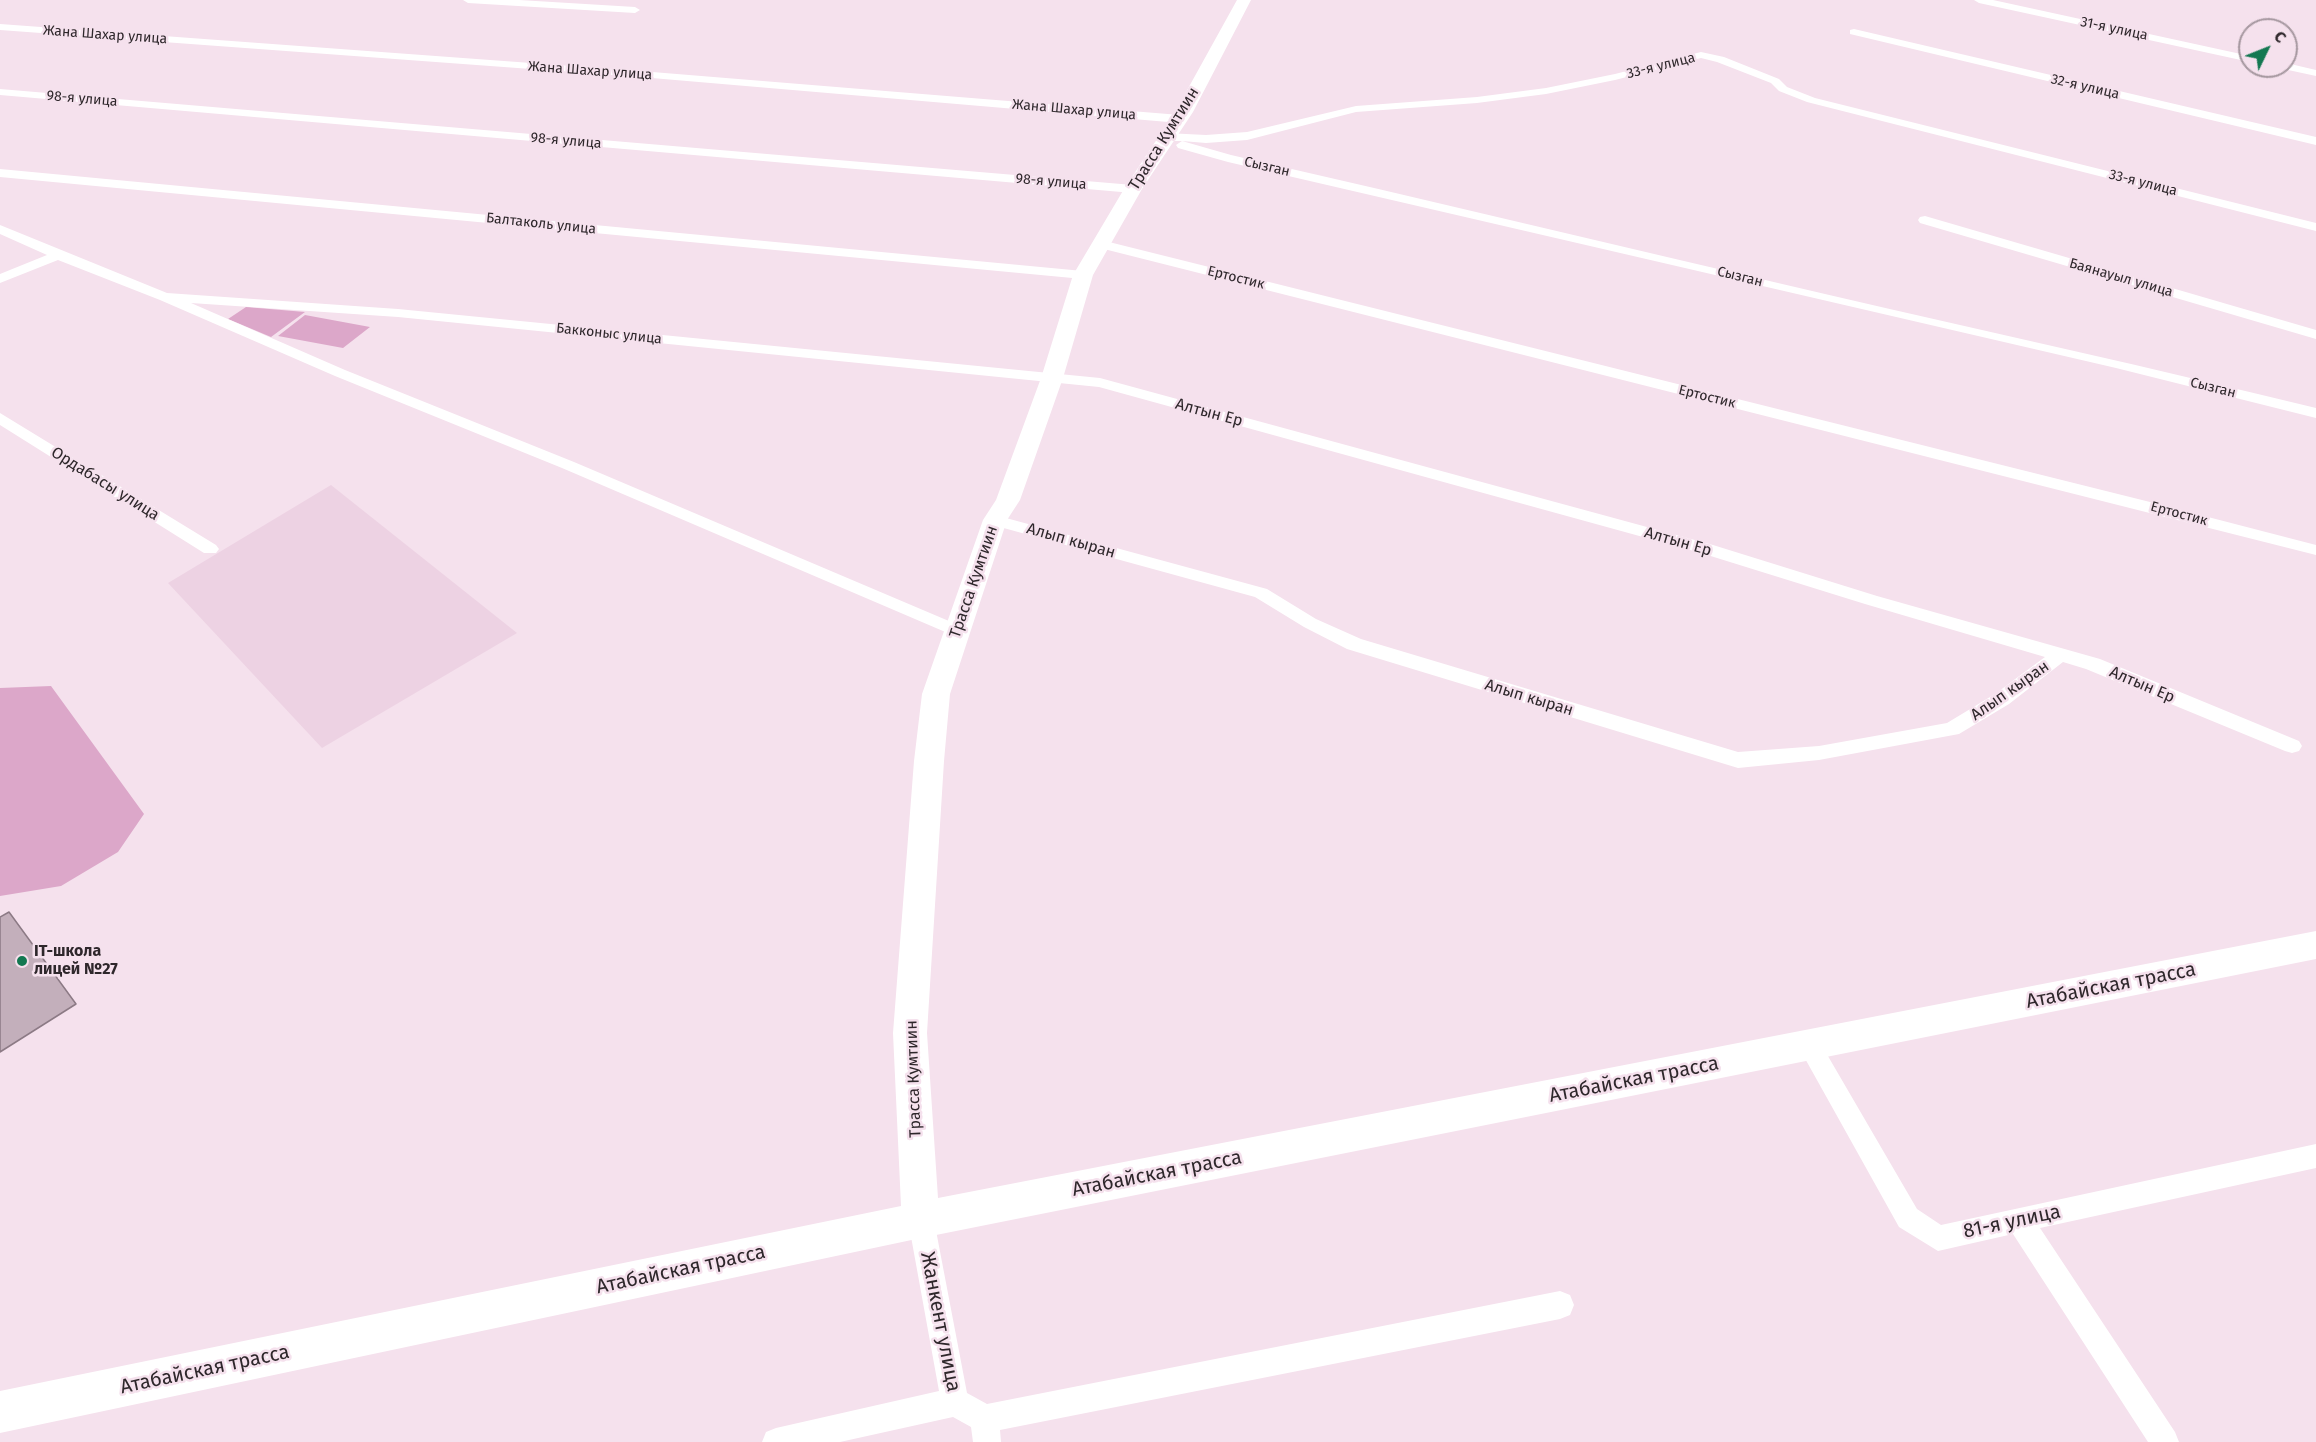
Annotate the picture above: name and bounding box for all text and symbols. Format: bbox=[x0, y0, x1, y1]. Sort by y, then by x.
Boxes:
street label: 31-я улица bbox=[2079, 14, 2149, 44]
north arrow bbox=[2238, 18, 2298, 78]
street label: Жана Шахар улица bbox=[42, 22, 168, 48]
text: С bbox=[2270, 27, 2290, 47]
street label: 33-я улица bbox=[1625, 49, 1697, 83]
street label: Жана Шахар улица bbox=[527, 58, 653, 84]
street label: 32-я улица bbox=[2049, 71, 2121, 103]
street label: Трасса Кумтиин bbox=[1125, 84, 1203, 194]
street label: 98-я улица bbox=[46, 88, 118, 110]
street label: Жана Шахар улица bbox=[1011, 96, 1137, 124]
street label: 98-я улица bbox=[530, 130, 602, 152]
street label: Сызган bbox=[1243, 154, 1291, 180]
street label: 33-я улица bbox=[2107, 166, 2179, 200]
street label: 98-я улица bbox=[1015, 171, 1087, 193]
street label: Балтаколь улица bbox=[485, 210, 597, 238]
street label: Баянауыл улица bbox=[2067, 255, 2175, 301]
street label: Ертостик bbox=[1206, 263, 1266, 293]
street label: Сызган bbox=[1716, 263, 1764, 291]
street label: Бакконыс улица bbox=[555, 320, 663, 348]
street label: Сызган bbox=[2189, 374, 2237, 402]
street label: Ертостик bbox=[1677, 382, 1737, 412]
street label: Алтын Ер bbox=[1173, 395, 1245, 431]
street label: Ордабасы улица bbox=[47, 443, 163, 525]
street label: Ертостик bbox=[2149, 498, 2209, 530]
street label: Алып кыран bbox=[1024, 519, 1118, 563]
street label: Трасса Кумтиин bbox=[946, 523, 1002, 641]
street label: Алтын Ер bbox=[1642, 523, 1714, 561]
street label: Алып кыран bbox=[1967, 657, 2053, 725]
street label: Алтын Ер bbox=[2106, 663, 2178, 707]
street label: Алып кыран bbox=[1482, 675, 1576, 721]
place label: IT-школа лицей №27 bbox=[34, 942, 118, 980]
marker: IT-школа лицей №27 bbox=[15, 954, 29, 968]
street label: Атабайская трасса bbox=[2024, 958, 2198, 1014]
street label: Трасса Кумтиин bbox=[902, 1020, 926, 1138]
street label: Атабайская трасса bbox=[1547, 1052, 1721, 1108]
street label: Атабайская трасса bbox=[1070, 1146, 1244, 1202]
street label: 81-я улица bbox=[1961, 1200, 2063, 1244]
street label: Атабайская трасса bbox=[594, 1240, 768, 1300]
street label: Жанкент улица bbox=[915, 1250, 965, 1394]
street label: Атабайская трасса bbox=[118, 1340, 292, 1400]

